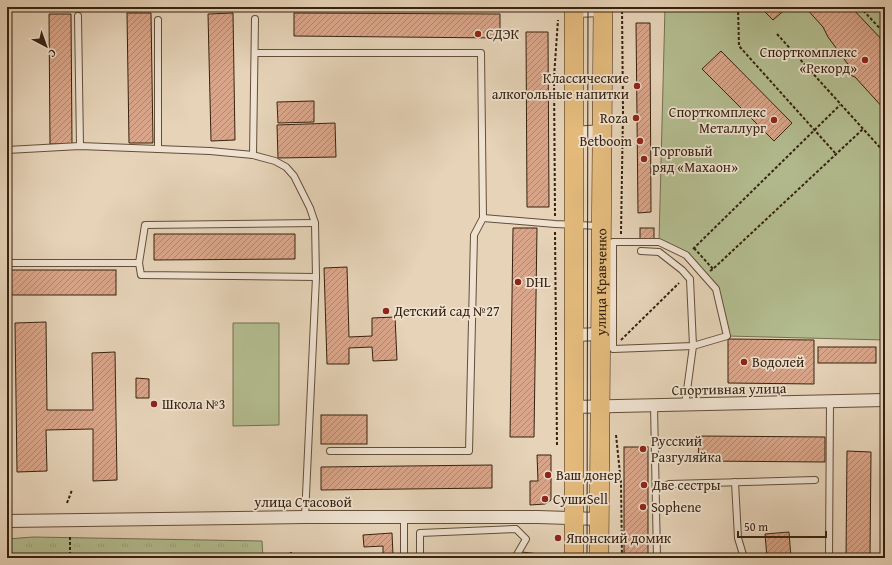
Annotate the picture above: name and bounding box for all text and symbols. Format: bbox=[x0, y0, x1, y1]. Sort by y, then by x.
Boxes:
place label: СДЭК bbox=[486, 24, 520, 44]
north arrow bbox=[26, 26, 66, 66]
marker: СДЭК bbox=[473, 29, 483, 39]
place label: Спорткомплекс «Рекорд» bbox=[760, 42, 857, 78]
text: С bbox=[45, 45, 60, 62]
marker: Спорткомплекс «Рекорд» bbox=[860, 55, 870, 65]
place label: Классические алкогольные напитки bbox=[492, 68, 629, 104]
marker: Классические алкогольные напитки bbox=[632, 81, 642, 91]
place label: Спорткомплекс Металлург bbox=[669, 102, 766, 138]
place label: Roza bbox=[600, 108, 628, 128]
marker: Roza bbox=[631, 113, 641, 123]
marker: Спорткомплекс Металлург bbox=[769, 115, 779, 125]
place label: Betboom bbox=[580, 131, 633, 151]
marker: Betboom bbox=[635, 136, 645, 146]
place label: Торговый ряд «Махаон» bbox=[652, 141, 738, 177]
marker: Торговый ряд «Махаон» bbox=[639, 154, 649, 164]
street label: улица Кравченко bbox=[591, 228, 611, 337]
place label: DHL bbox=[526, 272, 551, 292]
marker: DHL bbox=[513, 277, 523, 287]
place label: Детский сад №27 bbox=[393, 301, 500, 321]
marker: Детский сад №27 bbox=[381, 306, 391, 316]
place label: Водолей bbox=[752, 352, 804, 372]
marker: Водолей bbox=[739, 357, 749, 367]
street label: Спортивная улица bbox=[671, 378, 787, 400]
place label: Школа №3 bbox=[162, 394, 226, 414]
marker: Школа №3 bbox=[149, 399, 159, 409]
place label: Русский Разгуляйка bbox=[651, 431, 722, 467]
marker: Русский Разгуляйка bbox=[638, 444, 648, 454]
place label: Ваш донер bbox=[556, 465, 622, 485]
marker: Ваш донер bbox=[543, 470, 553, 480]
place label: Две сестры bbox=[651, 475, 721, 495]
marker: Две сестры bbox=[639, 480, 649, 490]
place label: СушиSell bbox=[553, 489, 608, 509]
street label: улица Стасовой bbox=[253, 492, 352, 512]
marker: СушиSell bbox=[540, 494, 550, 504]
place label: Sophene bbox=[651, 497, 702, 517]
marker: Sophene bbox=[638, 502, 648, 512]
scale bar bbox=[738, 513, 826, 539]
text: 50 m bbox=[744, 518, 768, 535]
place label: Японский домик bbox=[565, 528, 672, 548]
marker: Японский домик bbox=[553, 533, 563, 543]

